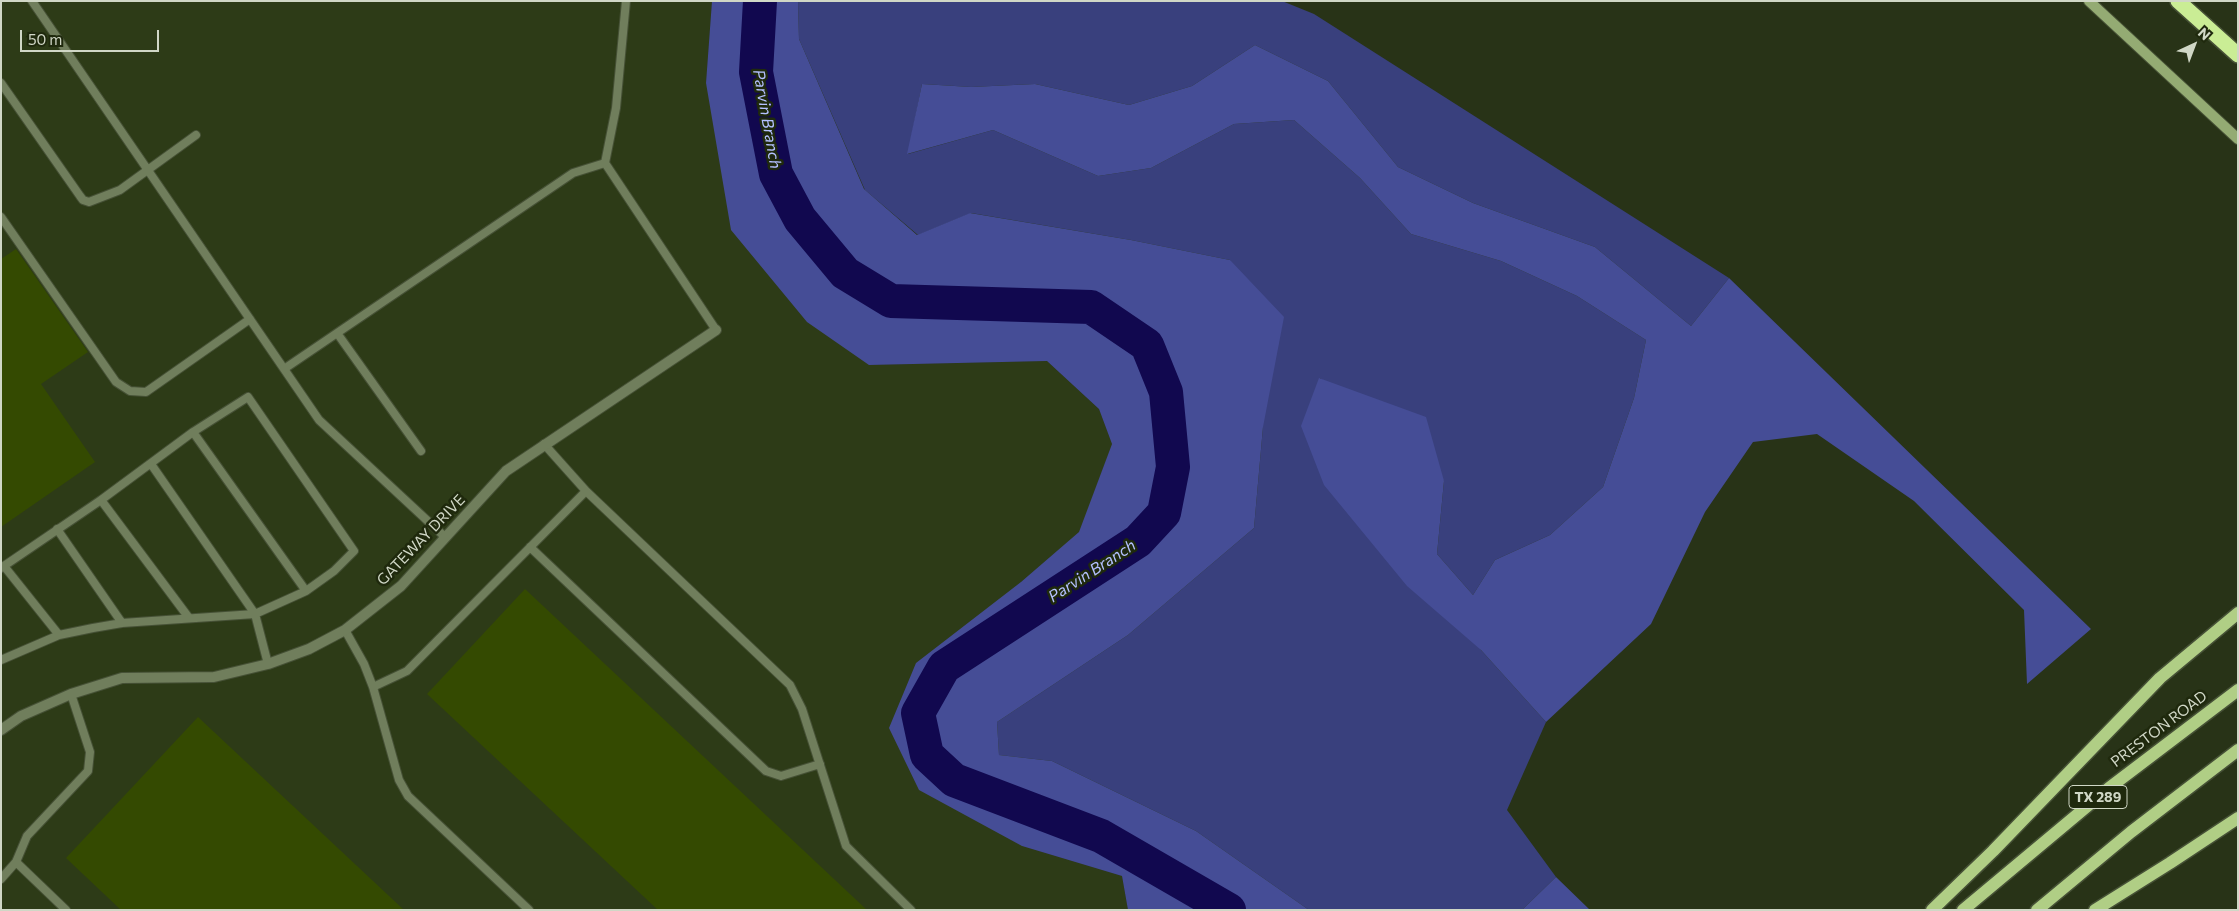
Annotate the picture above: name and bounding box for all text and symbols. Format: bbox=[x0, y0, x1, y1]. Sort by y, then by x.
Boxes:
scale bar bbox=[22, 20, 161, 52]
north arrow bbox=[2169, 20, 2219, 70]
text: N bbox=[2195, 24, 2214, 43]
text: 50 m bbox=[28, 30, 62, 48]
water label: Parvin Branch bbox=[749, 68, 785, 170]
street label: GATEWAY DRIVE bbox=[373, 491, 469, 589]
water label: Parvin Branch bbox=[1045, 536, 1139, 606]
street label: PRESTON ROAD bbox=[2107, 687, 2211, 771]
road number: TX 289 bbox=[2069, 786, 2127, 809]

